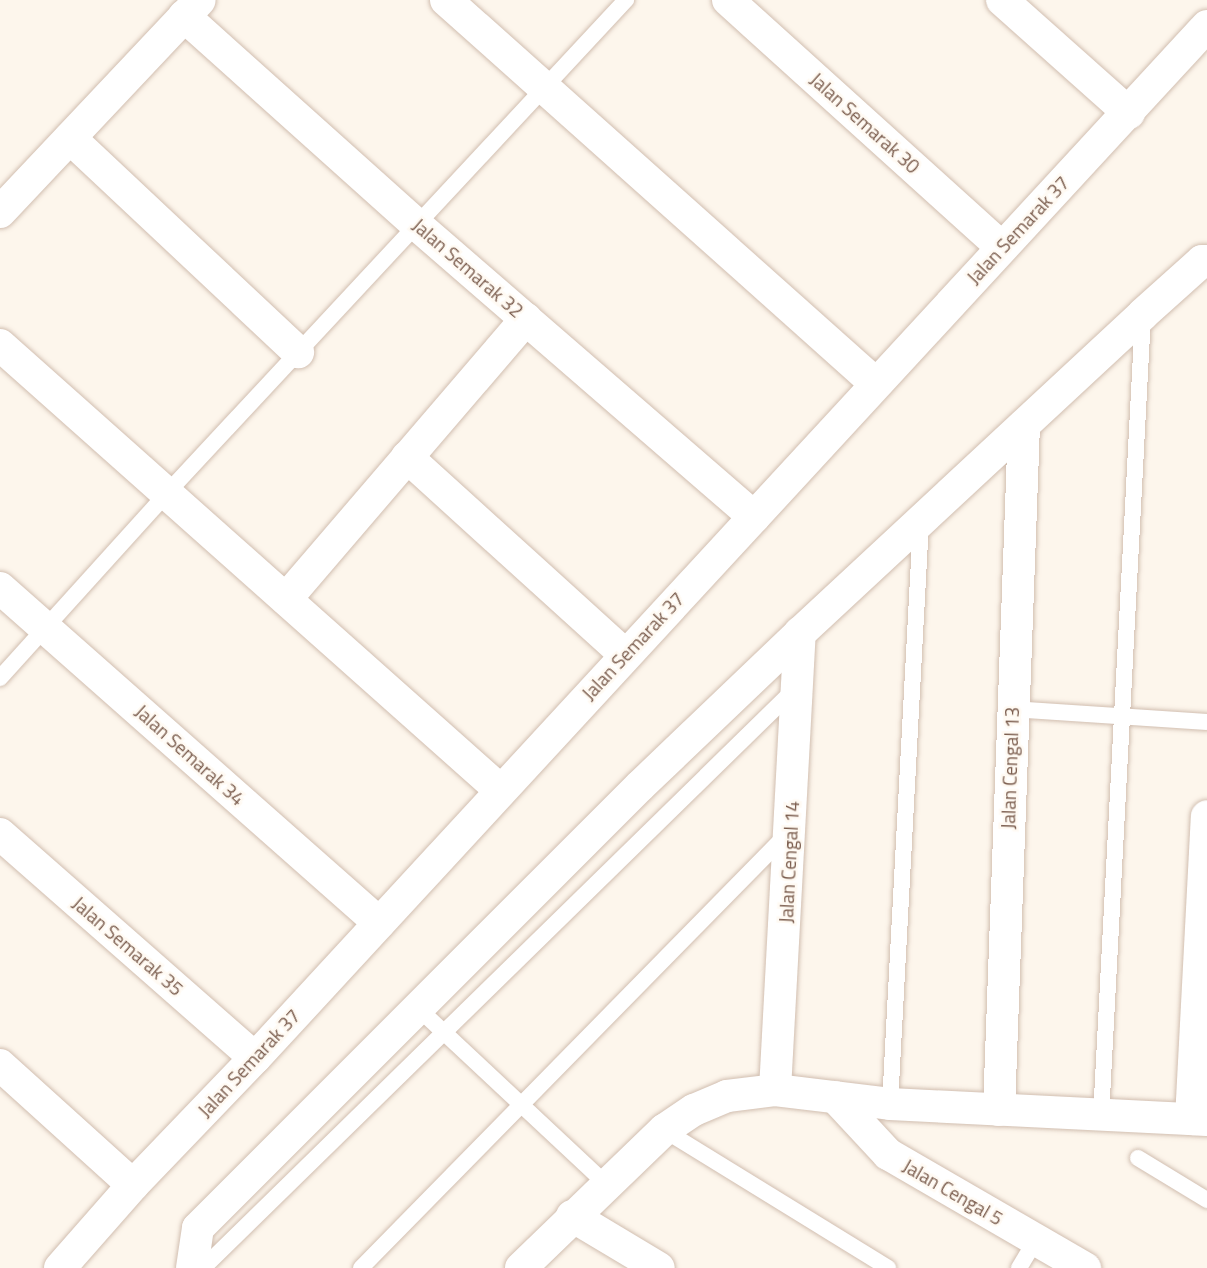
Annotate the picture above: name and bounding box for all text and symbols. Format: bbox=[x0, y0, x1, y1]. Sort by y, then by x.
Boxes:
street label: Jalan Semarak 30 bbox=[806, 68, 924, 178]
street label: Jalan Semarak 37 bbox=[962, 171, 1074, 289]
street label: Jalan Semarak 32 bbox=[408, 214, 528, 322]
street label: Jalan Semarak 37 bbox=[577, 587, 689, 705]
street label: Jalan Semarak 34 bbox=[131, 700, 249, 810]
street label: Jalan Cengal 13 bbox=[996, 706, 1024, 830]
street label: Jalan Cengal 14 bbox=[774, 800, 804, 924]
street label: Jalan Semarak 35 bbox=[68, 892, 188, 1000]
street label: Jalan Semarak 37 bbox=[193, 1004, 305, 1122]
street label: Jalan Cengal 5 bbox=[899, 1154, 1007, 1230]

